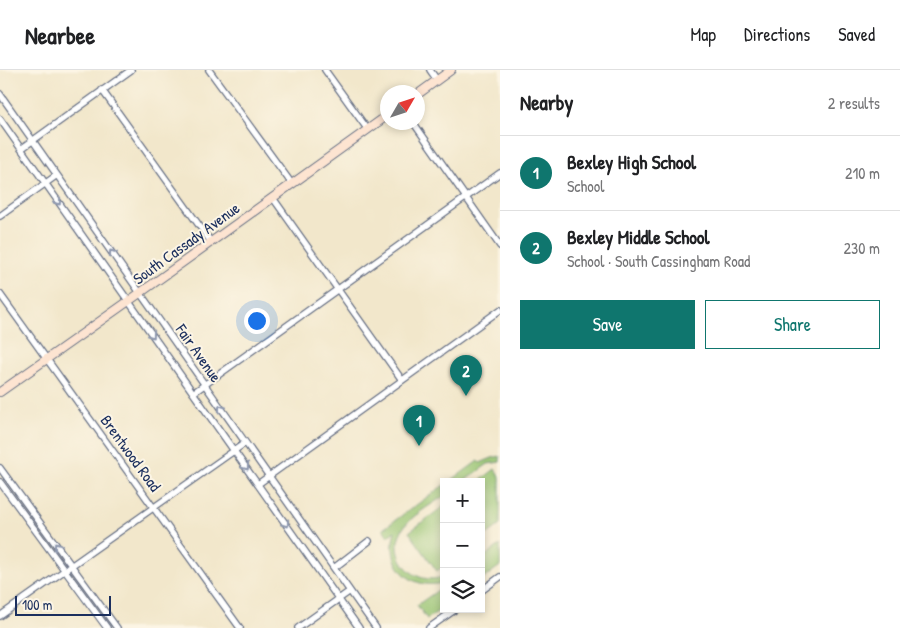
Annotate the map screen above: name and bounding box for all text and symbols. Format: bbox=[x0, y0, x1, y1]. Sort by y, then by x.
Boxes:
text: Nearbee bbox=[25, 19, 95, 51]
text: Map bbox=[691, 22, 716, 47]
text: Directions bbox=[744, 22, 810, 47]
text: Saved bbox=[838, 22, 875, 47]
north arrow bbox=[380, 85, 425, 130]
text: Nearby bbox=[520, 88, 573, 117]
text: 2 results bbox=[828, 92, 880, 114]
text: Bexley High School bbox=[567, 149, 696, 175]
text: 1 bbox=[533, 162, 539, 184]
text: 210 m bbox=[845, 162, 880, 184]
text: School bbox=[567, 175, 604, 197]
one-way arrow bbox=[52, 196, 61, 206]
street label: South Cassady Avenue bbox=[128, 196, 244, 289]
text: Bexley Middle School bbox=[567, 224, 710, 250]
text: 2 bbox=[532, 237, 540, 259]
text: 230 m bbox=[844, 237, 880, 259]
one-way arrow bbox=[109, 249, 118, 259]
text: School · South Cassingham Road bbox=[567, 250, 750, 272]
button: Save bbox=[520, 300, 695, 349]
button: Share bbox=[705, 300, 880, 349]
your location bbox=[244, 308, 270, 334]
street label: Fair Avenue bbox=[170, 319, 227, 387]
one-way arrow bbox=[146, 329, 155, 339]
pin: 2 bbox=[450, 355, 482, 396]
one-way arrow bbox=[218, 404, 227, 413]
pin: 1 bbox=[403, 405, 435, 446]
street label: Brentwood Road bbox=[96, 410, 166, 496]
one-way arrow bbox=[240, 462, 249, 471]
map controls bbox=[440, 478, 485, 613]
button: + bbox=[440, 478, 485, 523]
one-way arrow bbox=[280, 518, 289, 528]
button: − bbox=[440, 523, 485, 568]
one-way arrow bbox=[54, 542, 63, 552]
button: layers bbox=[440, 568, 485, 613]
scale bar bbox=[15, 593, 111, 616]
text: 100 m bbox=[22, 595, 52, 614]

